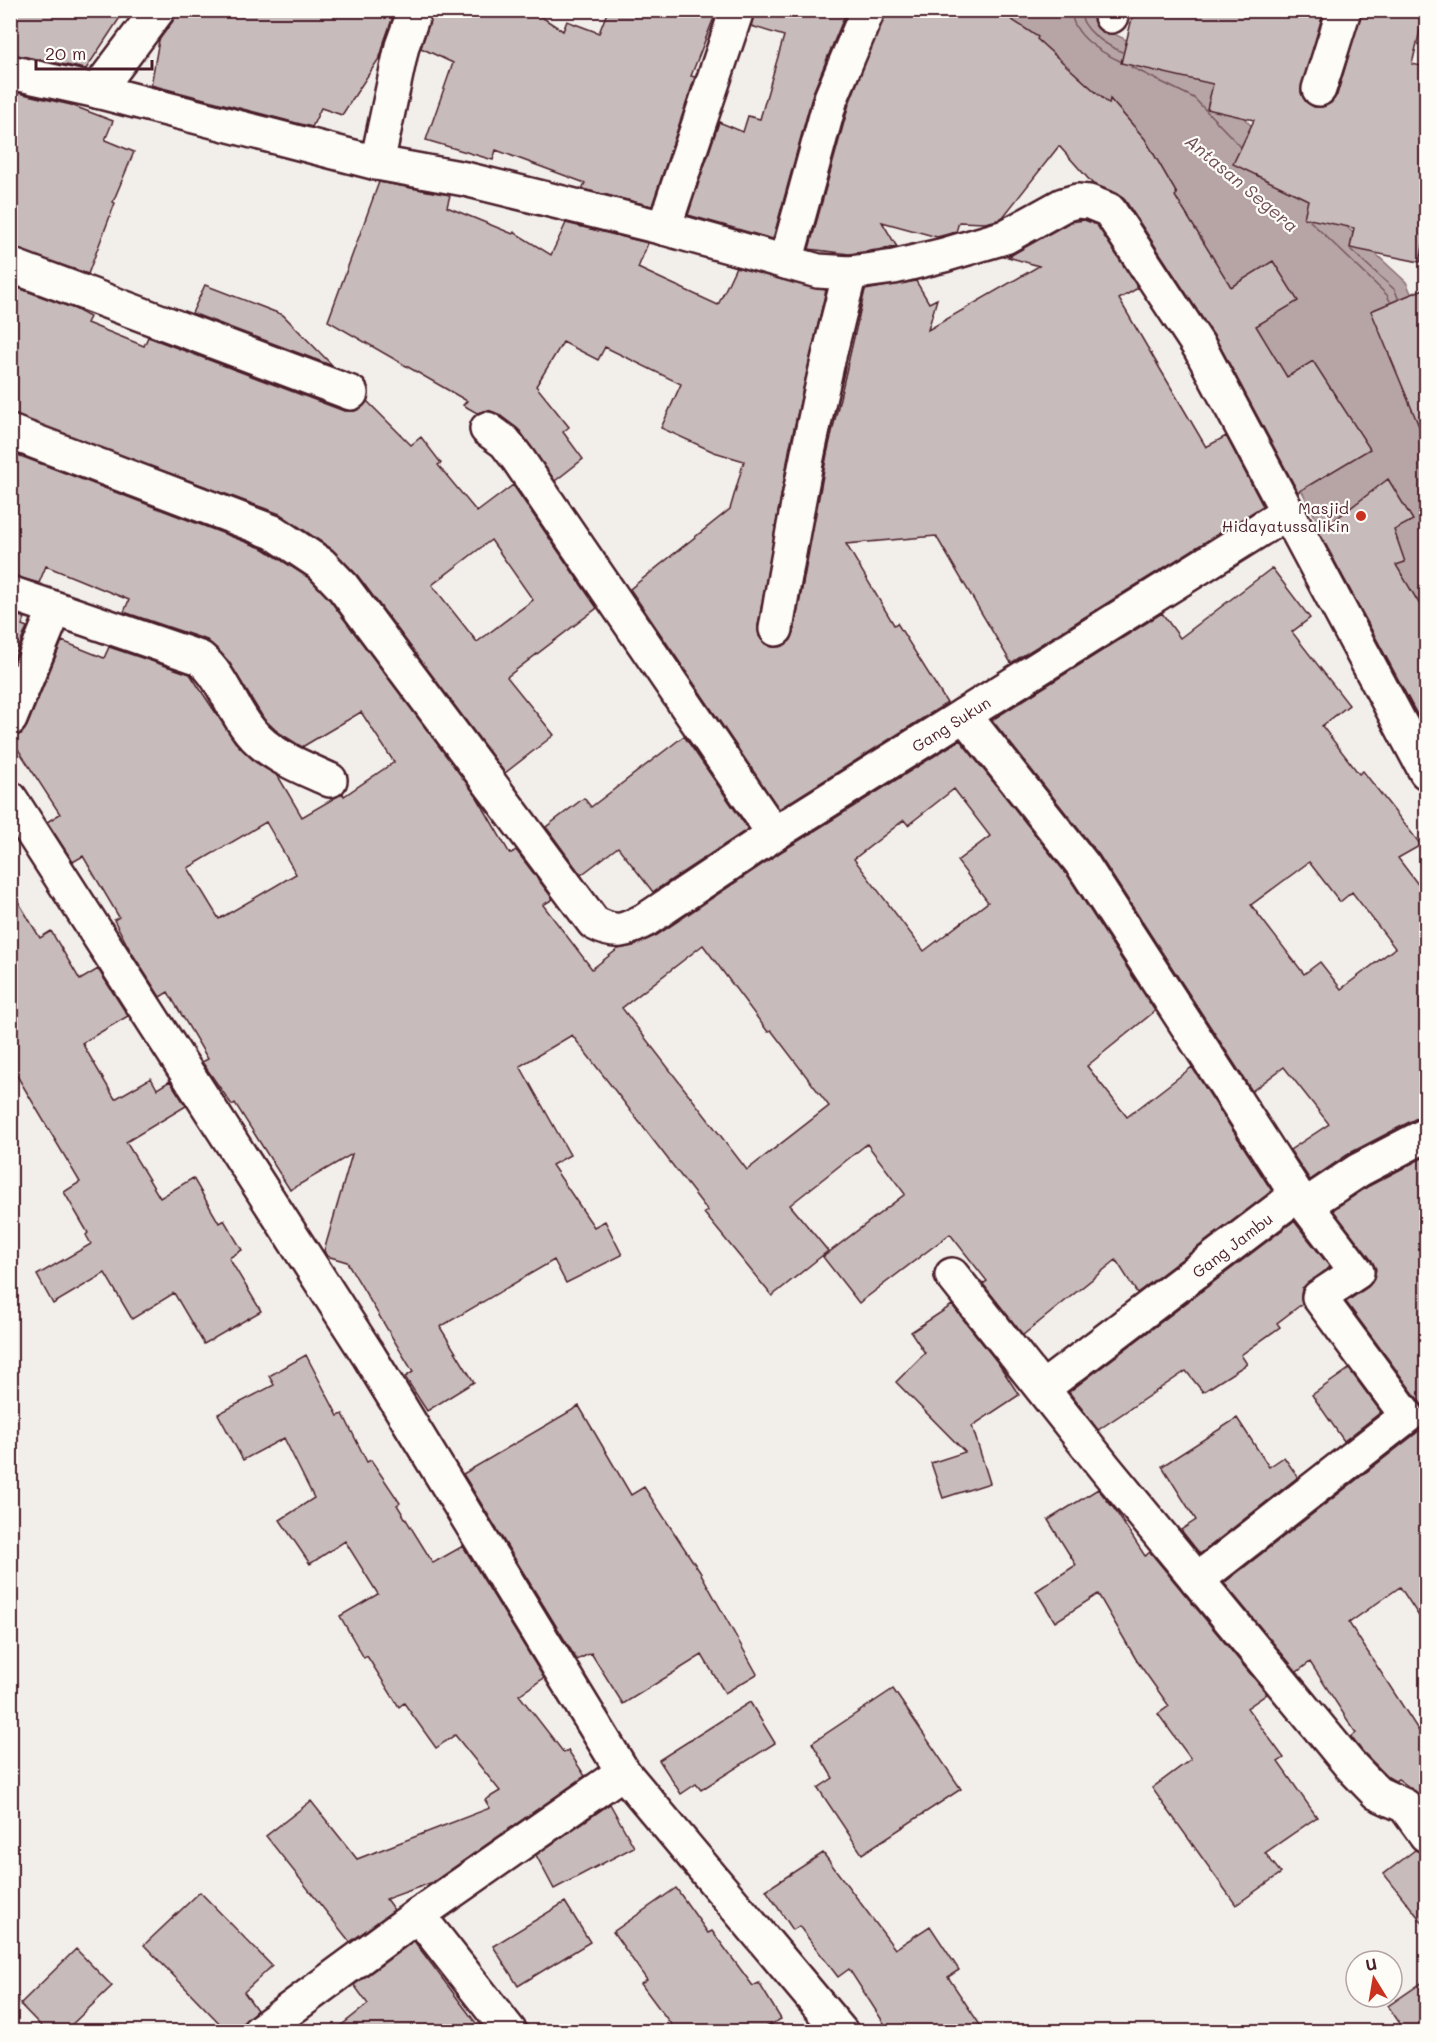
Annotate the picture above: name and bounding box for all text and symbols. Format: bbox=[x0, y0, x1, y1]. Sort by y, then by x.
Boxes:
scale bar bbox=[36, 33, 152, 71]
text: 20 m bbox=[45, 41, 86, 65]
water label: Antasan Segera bbox=[1181, 129, 1303, 237]
place label: Masjid Hidayatussalikin bbox=[1222, 497, 1349, 536]
marker: Masjid Hidayatussalikin bbox=[1354, 509, 1368, 523]
street label: Gang Sukun bbox=[907, 691, 994, 756]
street label: Gang Jambu bbox=[1187, 1207, 1276, 1282]
north arrow bbox=[1344, 1949, 1404, 2009]
text: U bbox=[1364, 1952, 1379, 1975]

